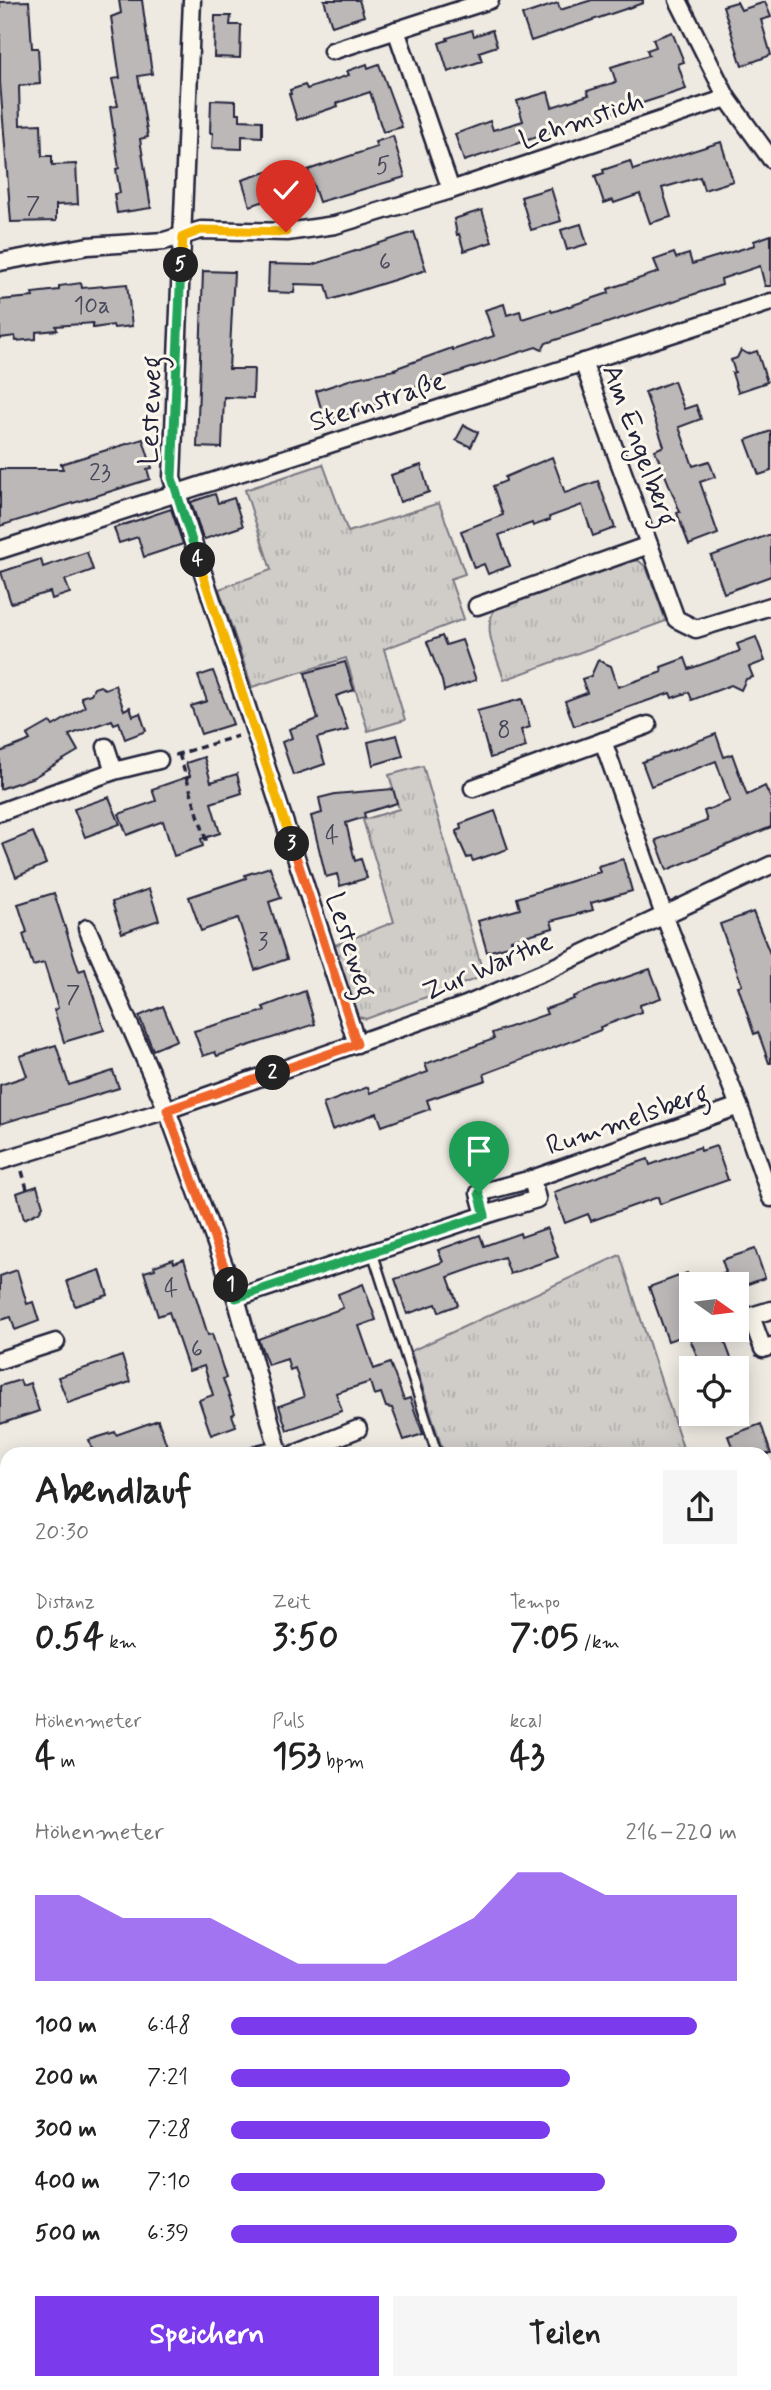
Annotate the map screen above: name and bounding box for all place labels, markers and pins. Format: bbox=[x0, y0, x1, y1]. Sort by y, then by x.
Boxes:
pin bbox=[256, 160, 316, 232]
pin: 5 bbox=[164, 247, 198, 282]
pin: 4 bbox=[180, 542, 216, 578]
pin: 3 bbox=[274, 826, 310, 862]
pin: 2 bbox=[256, 1056, 290, 1090]
pin bbox=[449, 1121, 509, 1193]
pin: 1 bbox=[214, 1268, 248, 1302]

